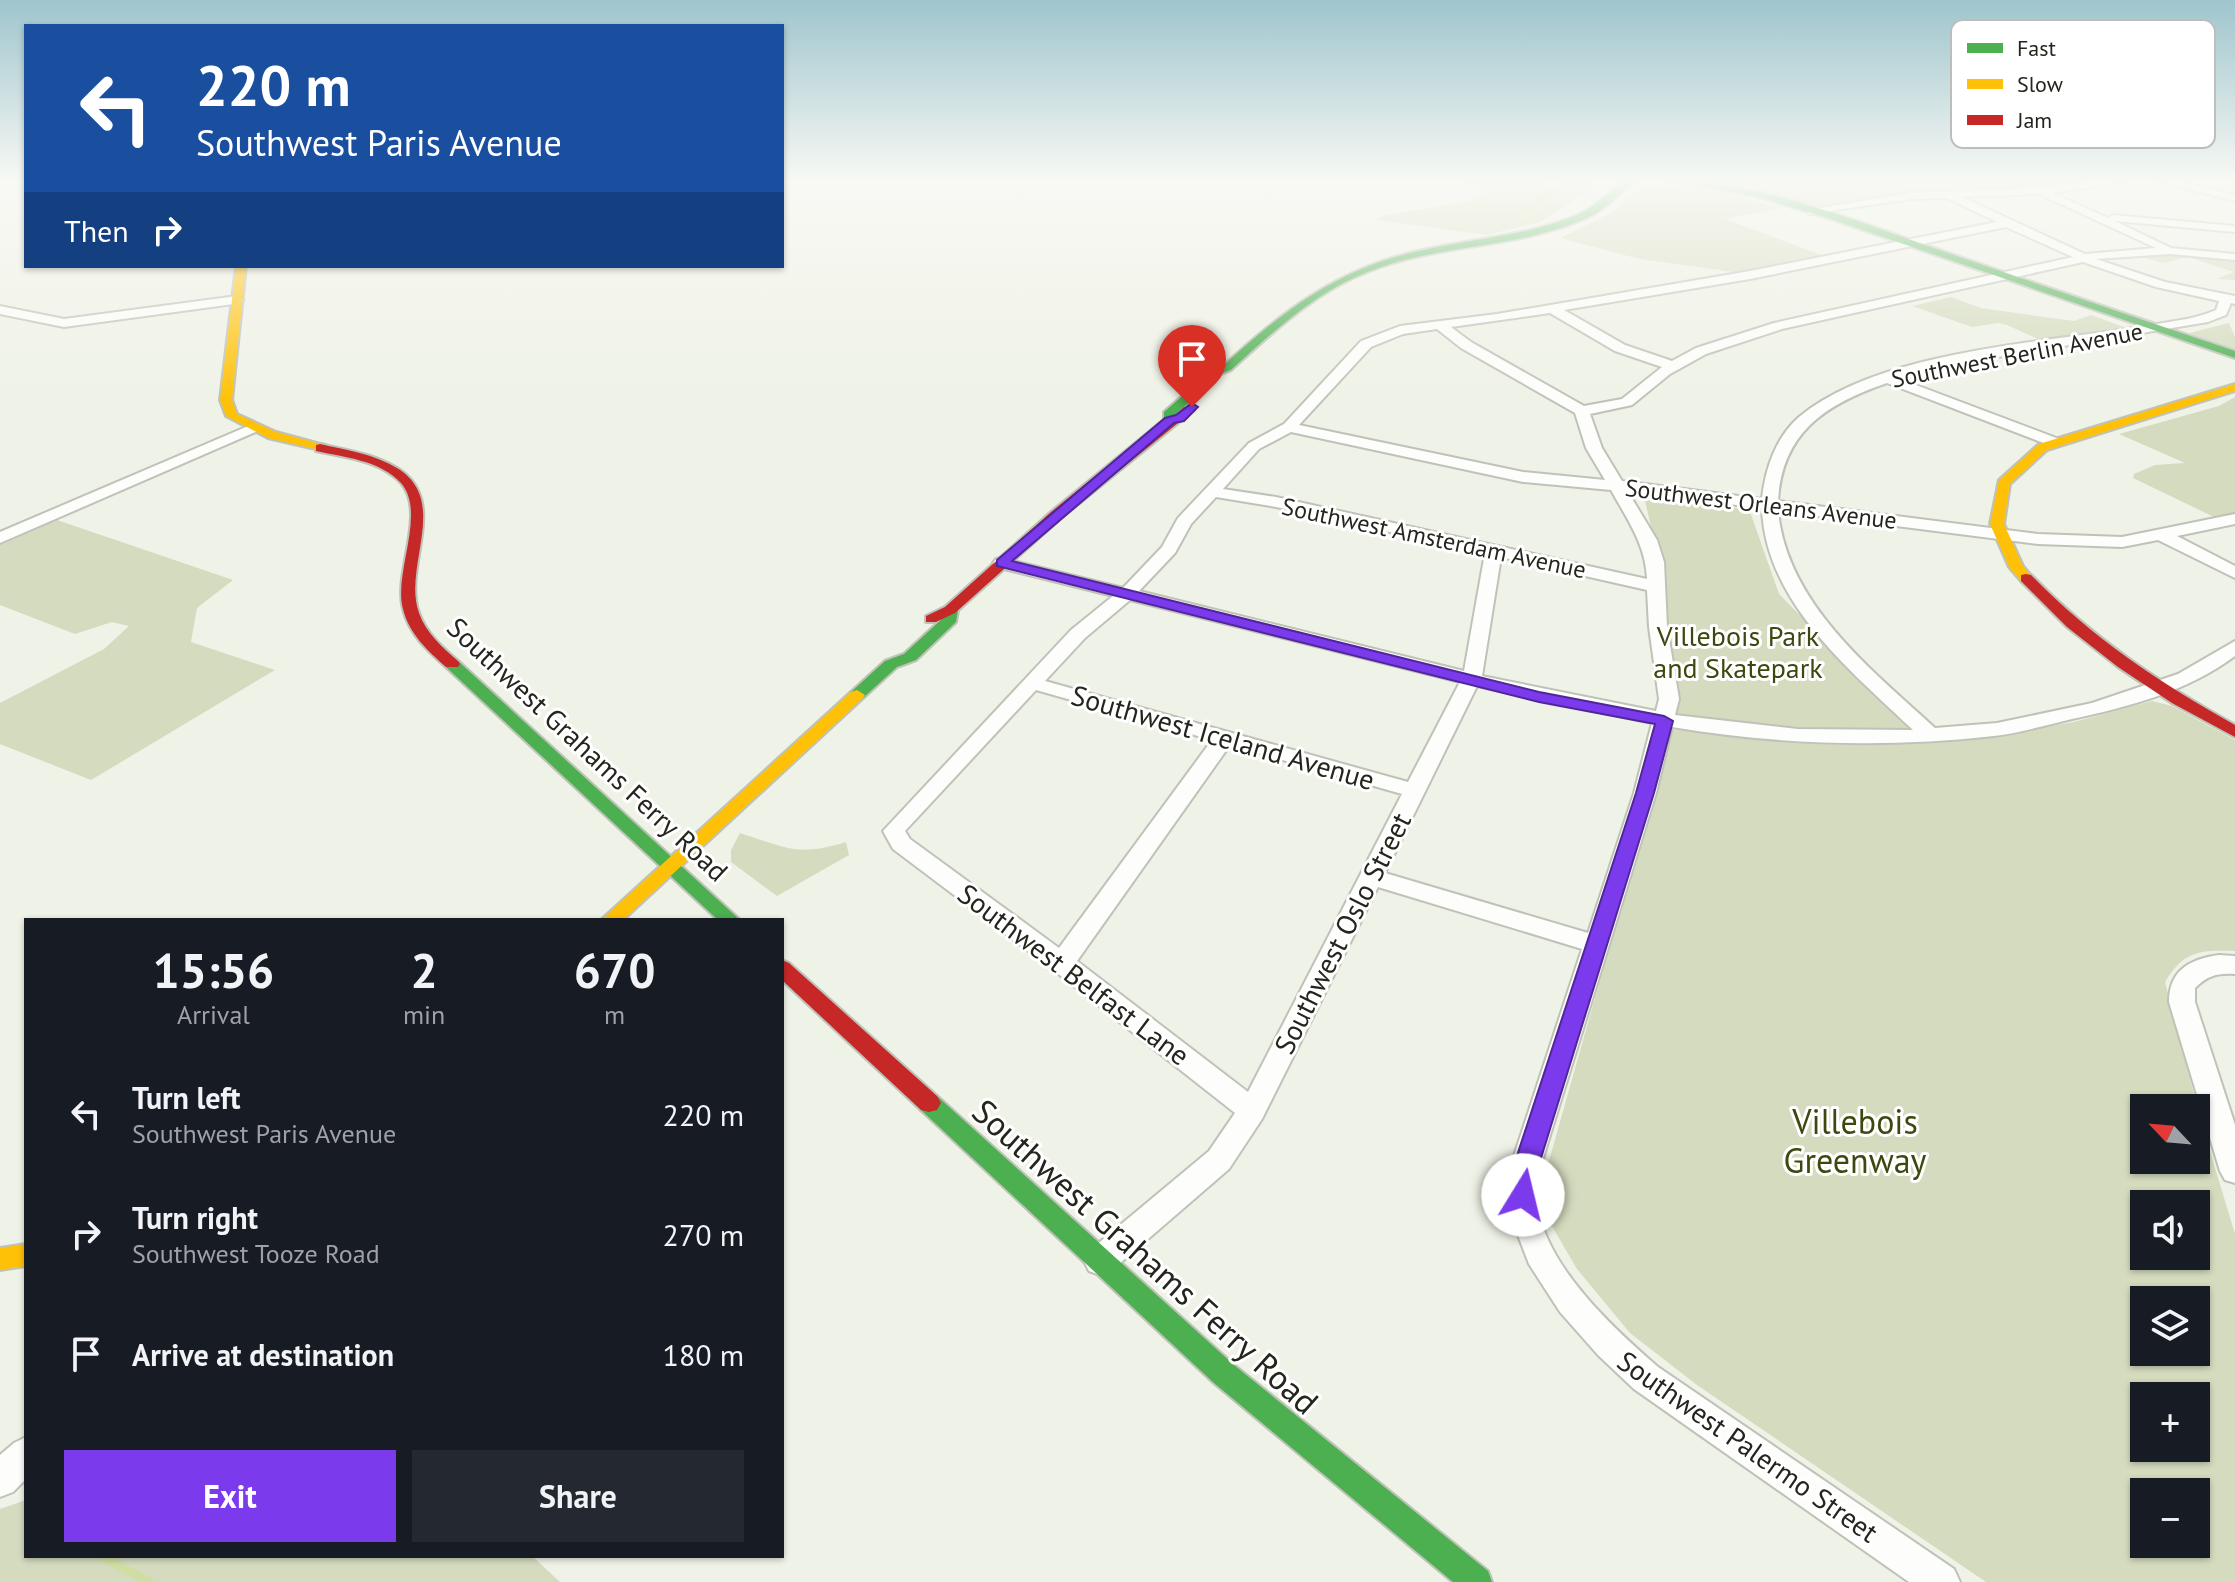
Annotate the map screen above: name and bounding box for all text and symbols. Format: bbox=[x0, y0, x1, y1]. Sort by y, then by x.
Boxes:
legend bbox=[1951, 20, 2215, 148]
text: Fast bbox=[2017, 34, 2057, 62]
text: 220 m bbox=[196, 49, 351, 121]
icon: left bbox=[64, 56, 168, 160]
text: Slow bbox=[2017, 70, 2063, 98]
text: Jam bbox=[2016, 106, 2052, 134]
text: Southwest Paris Avenue bbox=[196, 119, 562, 166]
icon: right bbox=[145, 208, 189, 252]
text: Then bbox=[64, 211, 129, 250]
street label: Southwest Berlin Avenue bbox=[1889, 315, 2145, 395]
pin bbox=[1158, 325, 1226, 407]
icon: arrive bbox=[1170, 337, 1214, 381]
street label: Southwest Orleans Avenue bbox=[1623, 472, 1899, 536]
street label: Southwest Amsterdam Avenue bbox=[1279, 491, 1589, 585]
street label: Southwest Grahams Ferry Road bbox=[440, 609, 736, 889]
park label: Villebois Park and Skatepark bbox=[1653, 617, 1823, 686]
street label: Southwest Iceland Avenue bbox=[1067, 676, 1379, 798]
street label: Southwest Oslo Street bbox=[1265, 806, 1419, 1060]
street label: Southwest Belfast Lane bbox=[951, 875, 1197, 1073]
text: 15:56 bbox=[153, 939, 274, 1001]
text: 2 bbox=[410, 939, 438, 1001]
text: 670 bbox=[574, 939, 655, 1001]
text: Arrival bbox=[177, 998, 250, 1031]
text: min bbox=[403, 998, 445, 1031]
text: m bbox=[604, 998, 625, 1031]
text: Turn left bbox=[132, 1078, 240, 1117]
street label: Southwest Grahams Ferry Road bbox=[964, 1089, 1328, 1423]
icon: left bbox=[64, 1092, 108, 1136]
north arrow bbox=[2130, 1094, 2210, 1174]
map controls bbox=[2130, 1094, 2210, 1558]
text: 220 m bbox=[663, 1095, 744, 1134]
park label: Villebois Greenway bbox=[1784, 1099, 1927, 1182]
text: Southwest Paris Avenue bbox=[132, 1117, 396, 1150]
position arrow bbox=[1481, 1153, 1565, 1237]
button: sound bbox=[2130, 1190, 2210, 1270]
text: Turn right bbox=[132, 1198, 258, 1237]
icon: right bbox=[64, 1212, 108, 1256]
text: 270 m bbox=[663, 1215, 744, 1254]
text: Southwest Tooze Road bbox=[132, 1237, 380, 1270]
button: layers bbox=[2130, 1286, 2210, 1366]
icon: arrive bbox=[64, 1332, 108, 1376]
text: Arrive at destination bbox=[132, 1335, 394, 1374]
text: 180 m bbox=[663, 1335, 744, 1374]
street label: Southwest Palermo Street bbox=[1610, 1342, 1886, 1550]
button: + bbox=[2130, 1382, 2210, 1462]
button: Exit bbox=[64, 1450, 396, 1542]
button: Share bbox=[412, 1450, 744, 1542]
button: − bbox=[2130, 1478, 2210, 1558]

